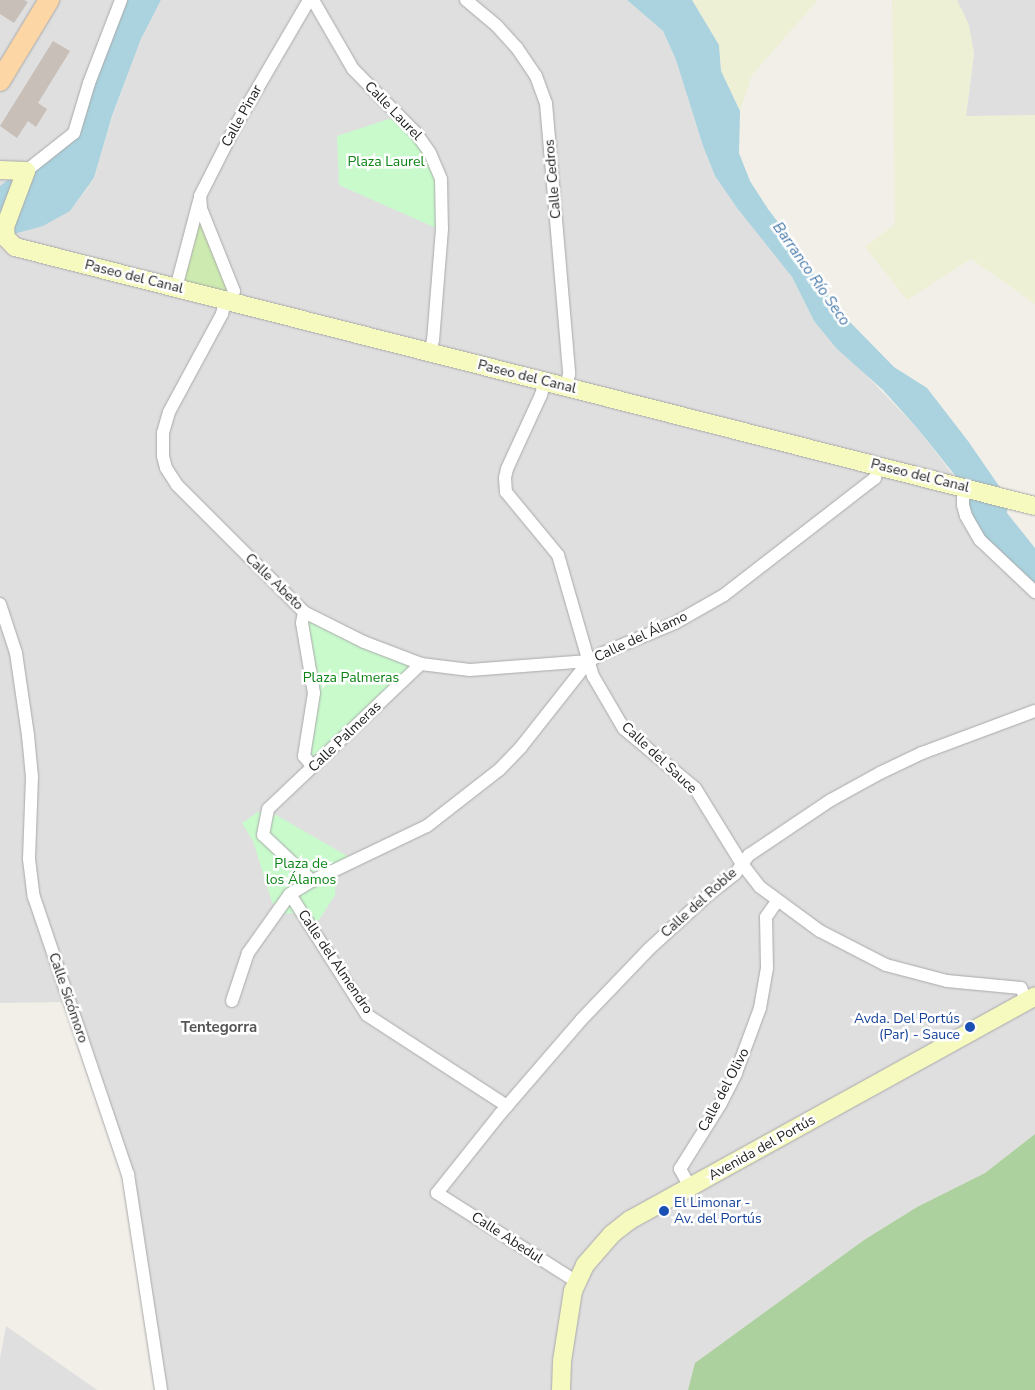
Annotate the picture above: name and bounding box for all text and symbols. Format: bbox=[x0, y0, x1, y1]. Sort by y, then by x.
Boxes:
street label: Calle Laurel bbox=[361, 78, 425, 144]
street label: Calle Pinar bbox=[218, 82, 266, 150]
street label: Calle Cedros bbox=[541, 138, 565, 220]
park label: Plaza Laurel bbox=[347, 154, 425, 170]
water label: Barranco Río Seco bbox=[769, 219, 853, 329]
street label: Paseo del Canal bbox=[83, 257, 185, 297]
street label: Paseo del Canal bbox=[476, 357, 578, 397]
street label: Paseo del Canal bbox=[869, 456, 971, 496]
street label: Calle Abeto bbox=[241, 550, 307, 614]
street label: Calle del Álamo bbox=[592, 608, 690, 666]
park label: Plaza Palmeras bbox=[303, 670, 399, 686]
street label: Calle Palmeras bbox=[305, 698, 385, 776]
street label: Calle del Sauce bbox=[618, 719, 700, 797]
park label: Plaza de los Álamos bbox=[266, 856, 336, 889]
street label: Calle del Roble bbox=[658, 865, 740, 941]
street label: Calle del Almendro bbox=[294, 907, 376, 1017]
street label: Calle Sicómoro bbox=[45, 951, 91, 1045]
place label: Avda. Del Portús (Par) - Sauce bbox=[854, 1011, 960, 1044]
district label: Tentegorra bbox=[181, 1019, 257, 1037]
marker: Avda. Del Portús (Par) - Sauce bbox=[964, 1021, 976, 1033]
street label: Calle del Olivo bbox=[695, 1045, 753, 1135]
street label: Avenida del Portús bbox=[706, 1112, 818, 1184]
place label: El Limonar - Av. del Portús bbox=[674, 1195, 762, 1228]
marker: El Limonar - Av. del Portús bbox=[658, 1205, 670, 1217]
street label: Calle Abedul bbox=[468, 1209, 546, 1267]

